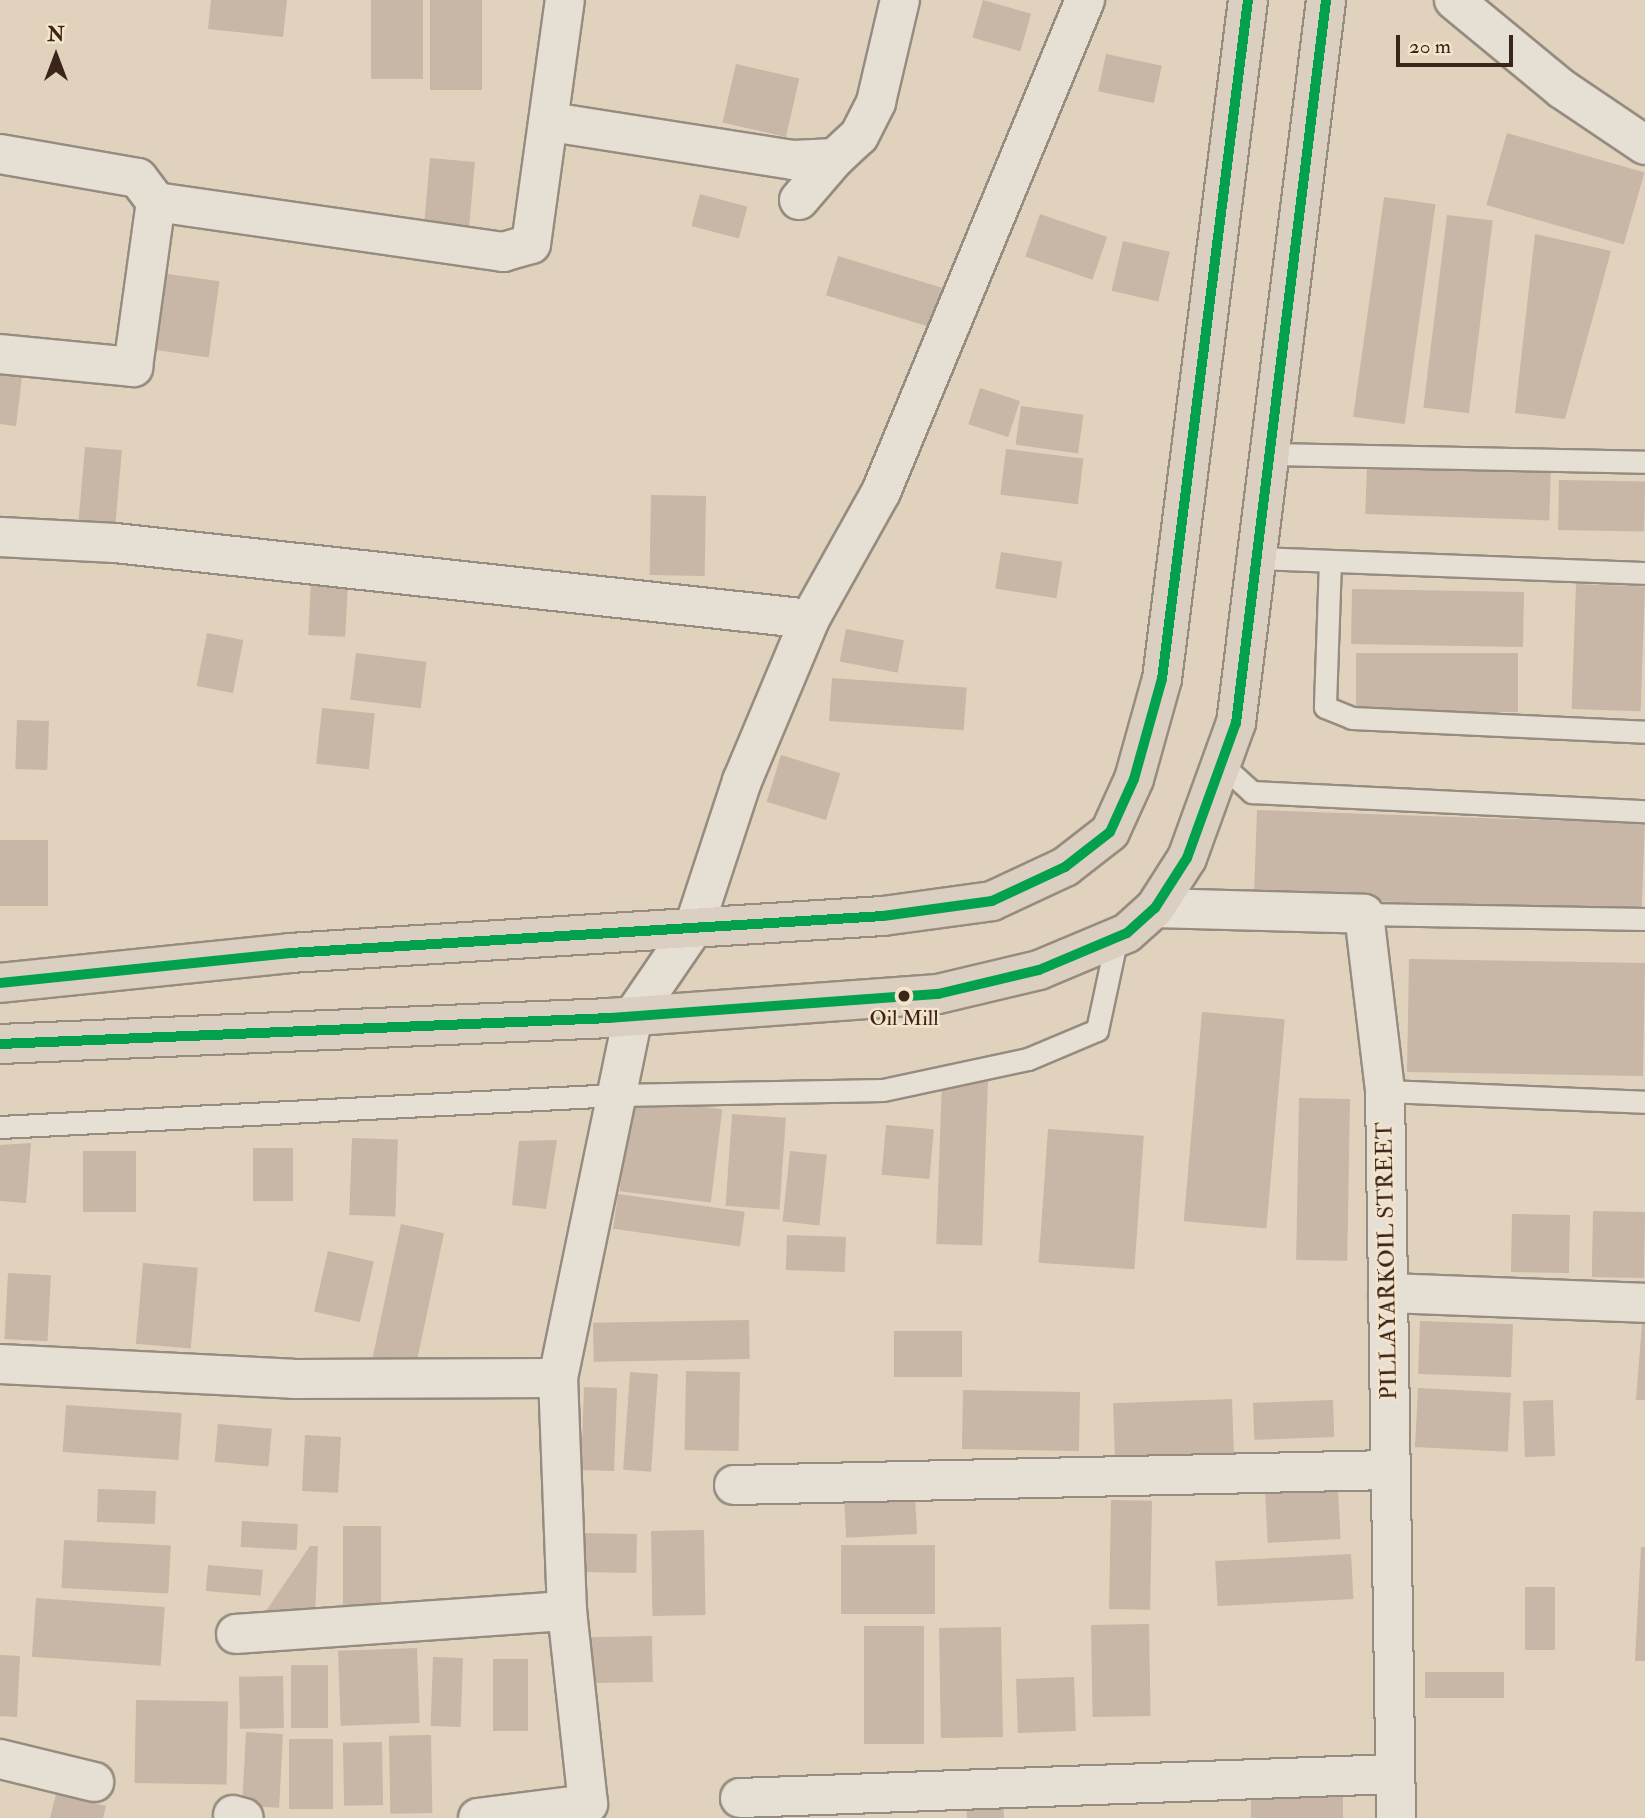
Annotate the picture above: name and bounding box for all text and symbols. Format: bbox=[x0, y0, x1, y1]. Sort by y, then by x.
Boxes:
north arrow bbox=[21, 21, 91, 91]
scale bar bbox=[1400, 21, 1517, 65]
text: N bbox=[47, 23, 65, 47]
text: 20 m bbox=[1409, 33, 1451, 60]
marker: Oil Mill bbox=[897, 989, 911, 1003]
place label: Oil Mill bbox=[869, 1006, 939, 1032]
street label: PILLAYARKOIL STREET bbox=[1371, 1122, 1403, 1400]

